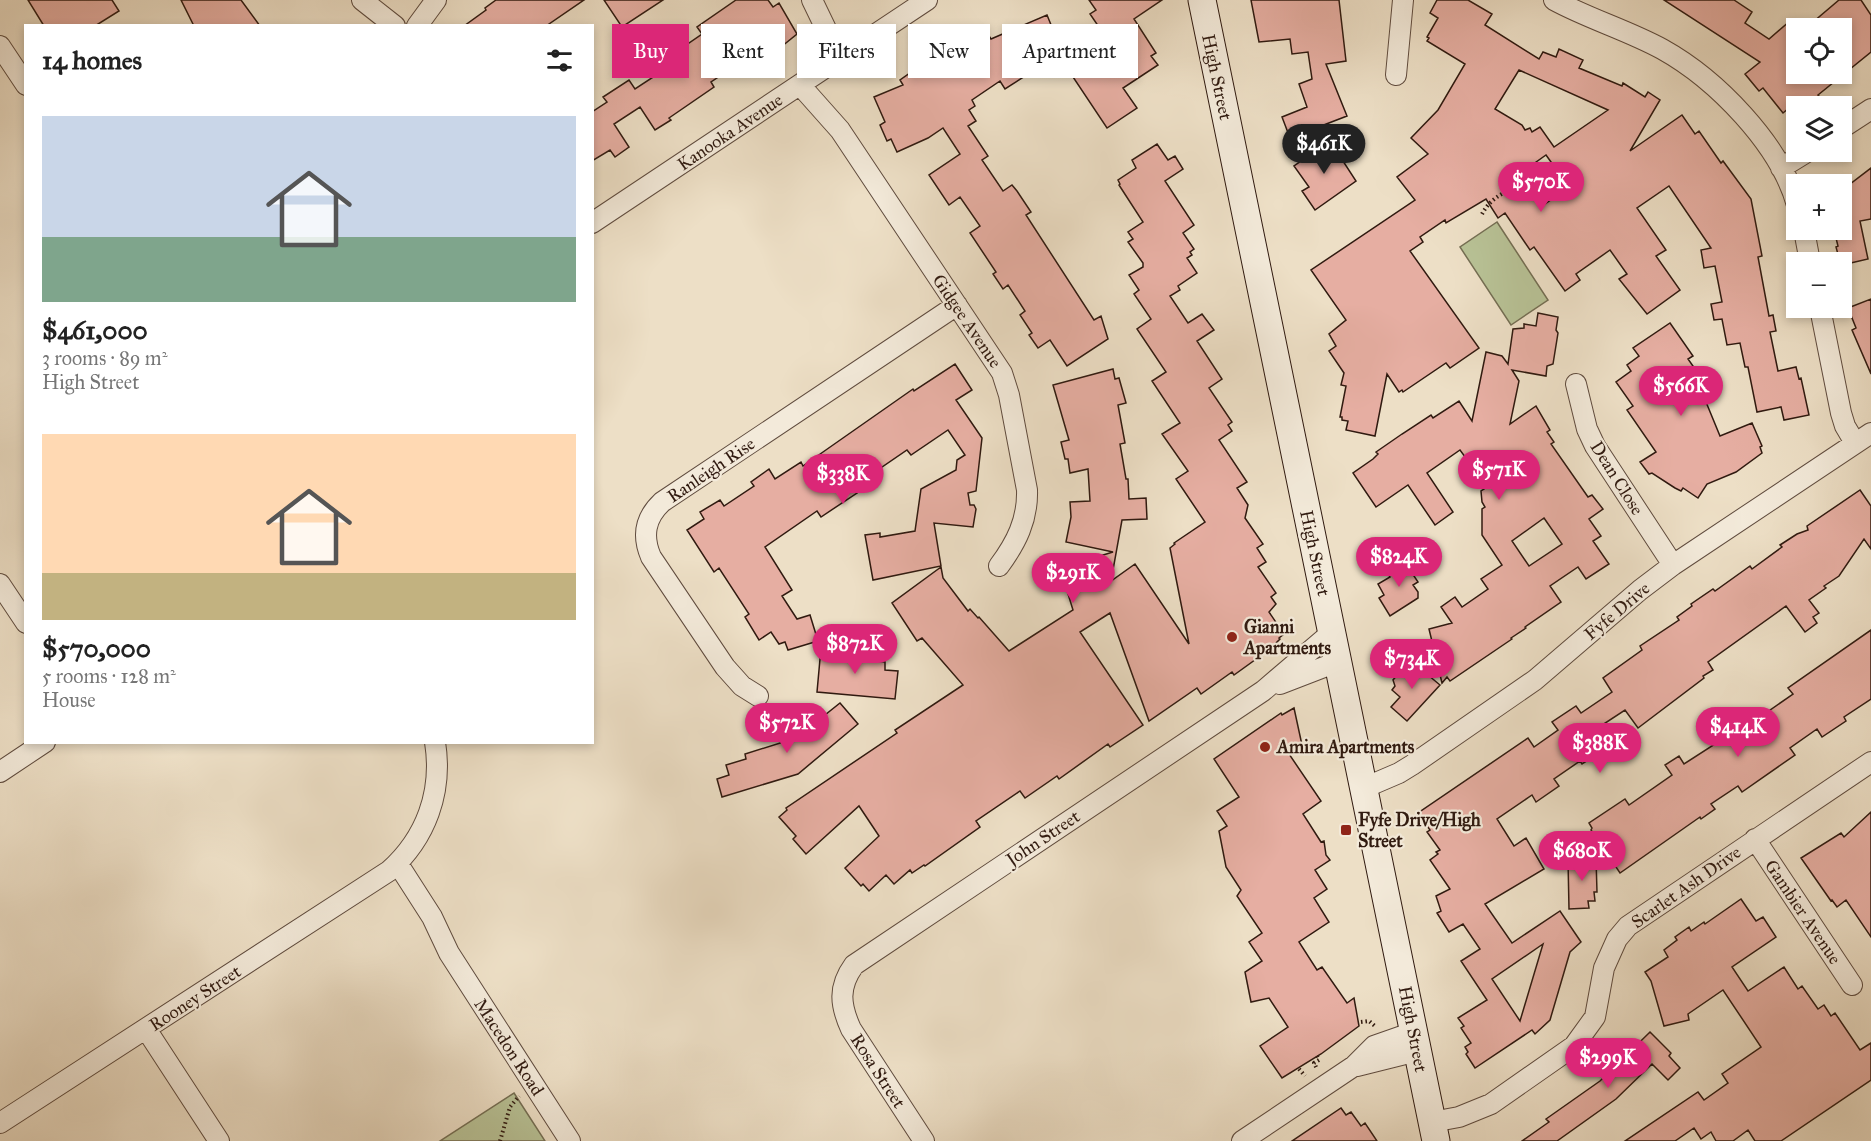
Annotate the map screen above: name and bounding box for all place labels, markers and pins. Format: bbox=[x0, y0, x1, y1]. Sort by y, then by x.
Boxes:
pin: $461K bbox=[1282, 124, 1366, 175]
pin: $570K bbox=[1499, 162, 1583, 213]
pin: $566K bbox=[1639, 366, 1723, 417]
pin: $571K bbox=[1457, 450, 1541, 501]
pin: $338K bbox=[801, 454, 885, 505]
pin: $824K bbox=[1357, 537, 1441, 588]
pin: $291K bbox=[1031, 553, 1115, 604]
place label: Gianni Apartments bbox=[1243, 616, 1331, 660]
pin: $872K bbox=[813, 624, 897, 675]
marker: Gianni Apartments bbox=[1225, 630, 1239, 644]
pin: $734K bbox=[1370, 639, 1454, 690]
pin: $572K bbox=[745, 703, 829, 754]
pin: $414K bbox=[1696, 707, 1780, 758]
pin: $388K bbox=[1558, 723, 1642, 774]
place label: Amira Apartments bbox=[1276, 736, 1415, 759]
marker: Amira Apartments bbox=[1258, 740, 1272, 754]
place label: Fyfe Drive/High Street bbox=[1358, 809, 1482, 852]
marker: Fyfe Drive/High Street bbox=[1339, 823, 1353, 837]
pin: $680K bbox=[1540, 831, 1624, 882]
pin: $299K bbox=[1566, 1038, 1650, 1089]

